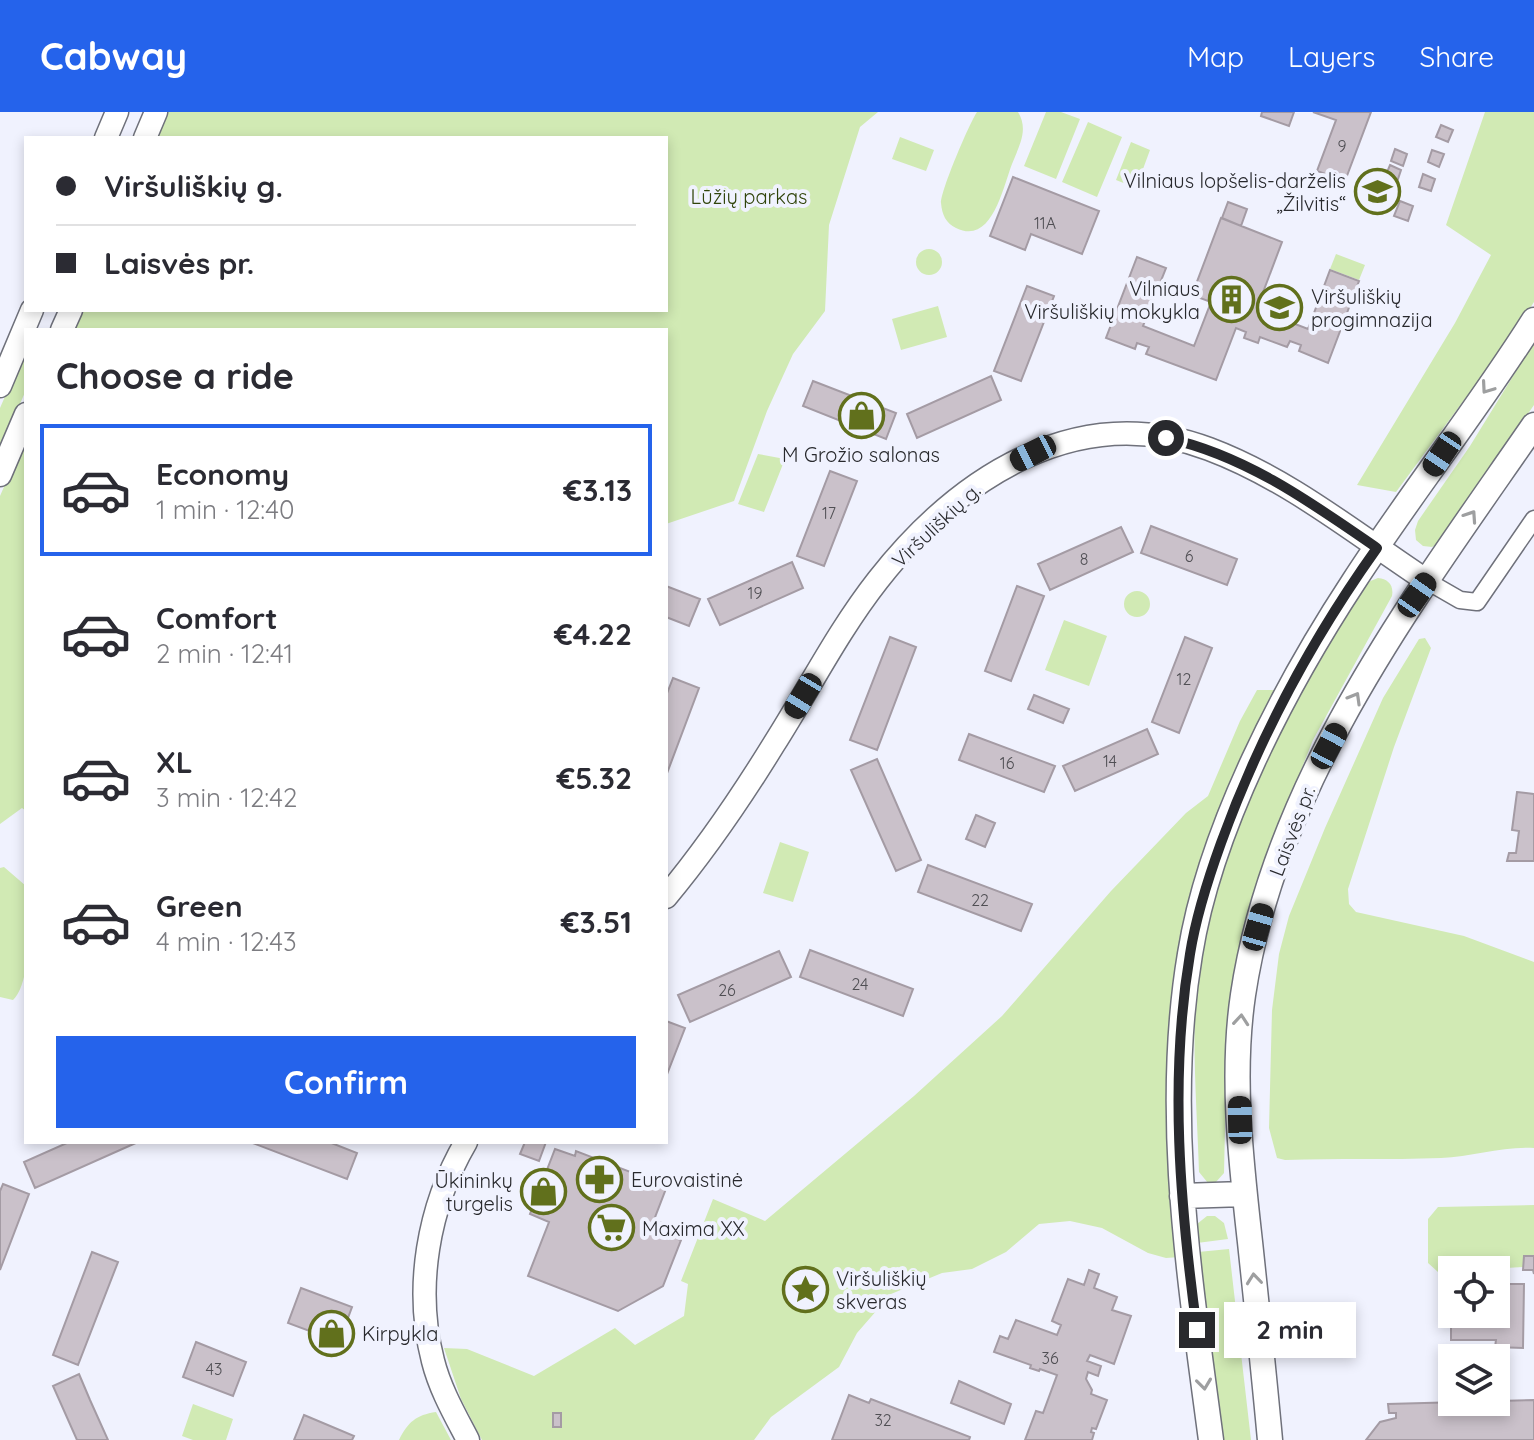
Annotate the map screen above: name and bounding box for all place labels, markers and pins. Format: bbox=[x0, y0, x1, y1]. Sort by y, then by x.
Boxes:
place label: Vilniaus lopšelis-darželis „Žilvitis“ bbox=[1123, 168, 1346, 216]
school or university icon: Vilniaus lopšelis-darželis „Žilvitis“ bbox=[1353, 168, 1401, 216]
building icon: Vilniaus Viršuliškių mokykla bbox=[1207, 275, 1255, 323]
place label: Vilniaus Viršuliškių mokykla bbox=[1024, 276, 1200, 324]
school or university icon: Viršuliškių progimnazija bbox=[1256, 283, 1304, 331]
place label: Viršuliškių progimnazija bbox=[1311, 284, 1433, 332]
shop icon: M Grožio salonas bbox=[837, 391, 885, 439]
place label: M Grožio salonas bbox=[782, 442, 940, 467]
pharmacy icon: Eurovaistinė bbox=[576, 1155, 624, 1203]
place label: Eurovaistinė bbox=[631, 1167, 743, 1192]
place label: Ūkininkų turgelis bbox=[434, 1168, 513, 1216]
shop icon: Ūkininkų turgelis bbox=[520, 1168, 568, 1216]
supermarket icon: Maxima XX bbox=[587, 1204, 635, 1252]
place label: Maxima XX bbox=[642, 1216, 745, 1241]
place icon: Viršuliškių skveras bbox=[781, 1265, 829, 1313]
place label: Viršuliškių skveras bbox=[836, 1266, 927, 1314]
shop icon: Kirpykla bbox=[307, 1309, 355, 1357]
place label: Kirpykla bbox=[362, 1321, 438, 1346]

